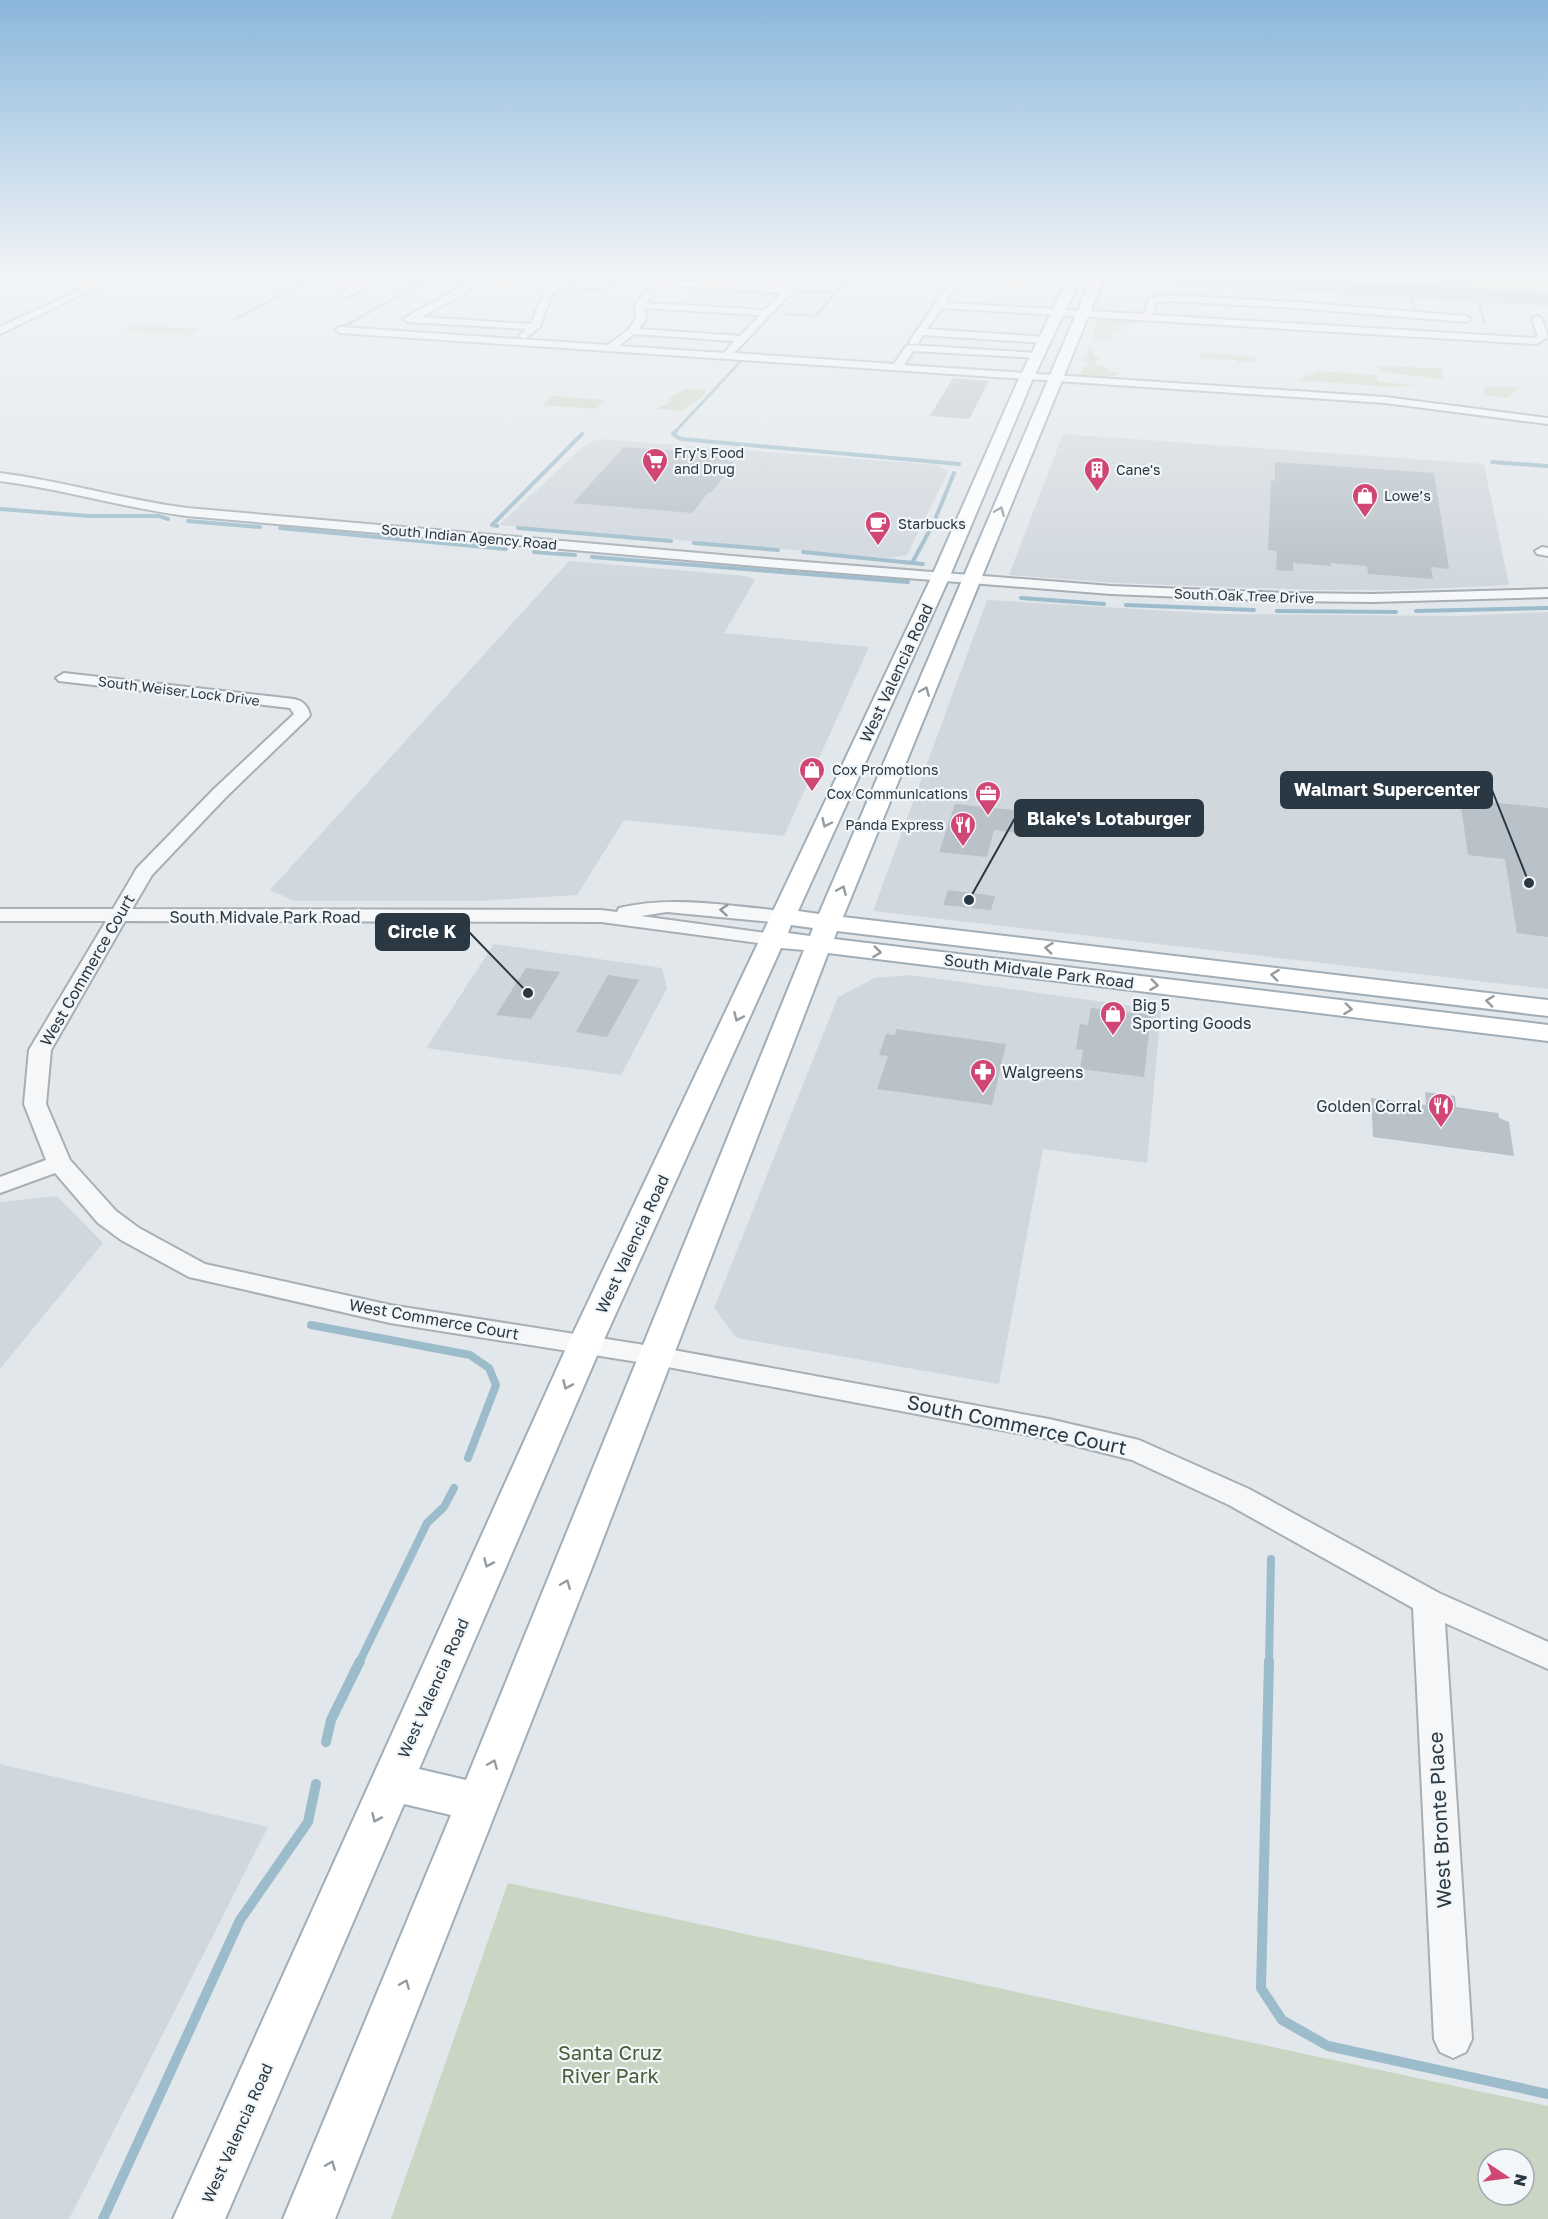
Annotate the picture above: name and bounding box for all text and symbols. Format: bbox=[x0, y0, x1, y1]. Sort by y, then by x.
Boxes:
place label: Fry's Food and Drug bbox=[674, 444, 744, 477]
supermarket icon: Fry's Food and Drug bbox=[640, 446, 670, 484]
building icon: Cane's bbox=[1082, 455, 1112, 493]
place label: Cane's bbox=[1116, 461, 1161, 478]
shop icon: Lowe’s bbox=[1350, 481, 1380, 519]
place label: Lowe’s bbox=[1384, 487, 1431, 504]
one-way arrow bbox=[993, 507, 1005, 518]
cafe icon: Starbucks bbox=[863, 509, 893, 547]
place label: Starbucks bbox=[898, 515, 966, 532]
street label: South Indian Agency Road bbox=[380, 520, 558, 553]
street label: South Oak Tree Drive bbox=[1174, 585, 1314, 606]
street label: West Valencia Road bbox=[855, 600, 937, 746]
street label: South Weiser Lock Drive bbox=[97, 672, 261, 709]
one-way arrow bbox=[918, 687, 930, 698]
shop icon: Cox Promotions bbox=[797, 755, 827, 793]
place label: Cox Promotions bbox=[832, 761, 938, 778]
callout: Walmart Supercenter bbox=[1281, 772, 1492, 808]
text: Walmart Supercenter bbox=[1294, 778, 1480, 800]
office icon: Cox Communications bbox=[973, 779, 1003, 817]
place label: Cox Communications bbox=[826, 785, 968, 802]
callout: Blake's Lotaburger bbox=[1015, 800, 1203, 836]
text: Blake's Lotaburger bbox=[1027, 807, 1191, 829]
restaurant icon: Panda Express bbox=[948, 810, 978, 848]
place label: Panda Express bbox=[845, 816, 944, 833]
one-way arrow bbox=[821, 817, 833, 828]
one-way arrow bbox=[835, 886, 847, 897]
street label: West Commerce Court bbox=[35, 890, 139, 1050]
one-way arrow bbox=[720, 904, 729, 917]
street label: South Midvale Park Road bbox=[169, 907, 361, 927]
callout: Circle K bbox=[376, 914, 469, 950]
text: Circle K bbox=[388, 920, 456, 942]
one-way arrow bbox=[1044, 943, 1054, 955]
one-way arrow bbox=[872, 945, 882, 957]
street label: South Midvale Park Road bbox=[943, 949, 1135, 993]
one-way arrow bbox=[1271, 970, 1280, 982]
one-way arrow bbox=[1149, 979, 1159, 991]
place label: Big 5 Sporting Goods bbox=[1132, 995, 1251, 1033]
one-way arrow bbox=[1485, 995, 1494, 1007]
shop icon: Big 5 Sporting Goods bbox=[1098, 999, 1128, 1037]
one-way arrow bbox=[1343, 1002, 1352, 1014]
one-way arrow bbox=[733, 1011, 745, 1022]
pharmacy icon: Walgreens bbox=[968, 1057, 998, 1095]
place label: Walgreens bbox=[1002, 1062, 1084, 1082]
restaurant icon: Golden Corral bbox=[1426, 1091, 1456, 1129]
place label: Golden Corral bbox=[1316, 1096, 1422, 1116]
street label: West Valencia Road bbox=[591, 1171, 673, 1317]
street label: West Commerce Court bbox=[347, 1294, 521, 1344]
one-way arrow bbox=[562, 1378, 574, 1389]
street label: South Commerce Court bbox=[905, 1389, 1129, 1459]
one-way arrow bbox=[483, 1557, 495, 1568]
one-way arrow bbox=[559, 1579, 571, 1590]
street label: West Valencia Road bbox=[393, 1615, 473, 1761]
street label: West Bronte Place bbox=[1422, 1731, 1456, 1909]
one-way arrow bbox=[486, 1760, 499, 1770]
one-way arrow bbox=[371, 1812, 383, 1823]
one-way arrow bbox=[398, 1979, 410, 1990]
park label: Santa Cruz River Park bbox=[558, 2040, 662, 2087]
street label: West Valencia Road bbox=[197, 2060, 277, 2206]
north arrow bbox=[1476, 2147, 1536, 2207]
one-way arrow bbox=[324, 2160, 336, 2171]
text: N bbox=[1510, 2172, 1532, 2189]

